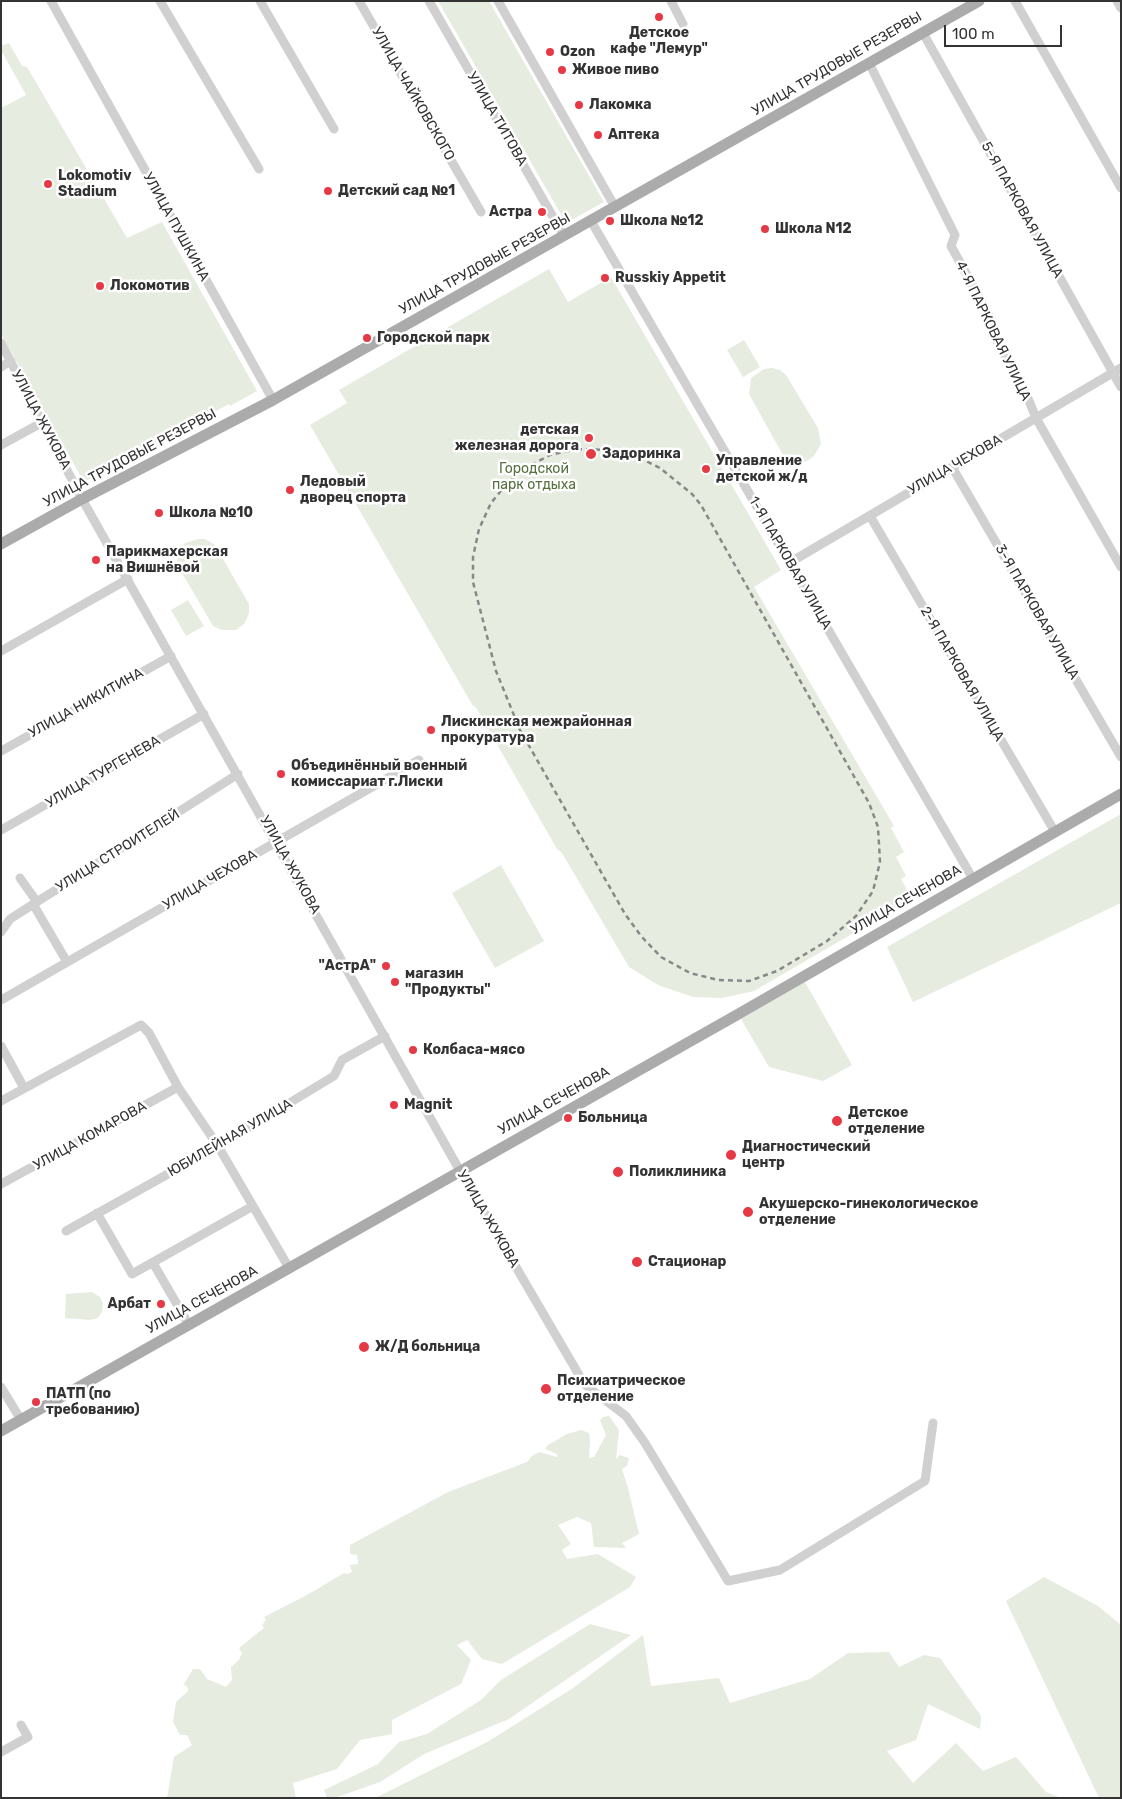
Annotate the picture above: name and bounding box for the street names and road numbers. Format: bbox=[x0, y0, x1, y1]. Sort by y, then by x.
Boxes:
street label: УЛИЦА ТРУДОВЫЕ РЕЗЕРВЫ bbox=[749, 8, 925, 120]
street label: УЛИЦА ЧАЙКОВСКОГО bbox=[368, 24, 458, 164]
street label: УЛИЦА ТИТОВА bbox=[463, 69, 531, 169]
street label: 5-Я ПАРКОВАЯ УЛИЦА bbox=[978, 139, 1066, 281]
street label: УЛИЦА ПУШКИНА bbox=[139, 170, 213, 284]
street label: УЛИЦА ТРУДОВЫЕ РЕЗЕРВЫ bbox=[396, 210, 574, 318]
street label: 4-Я ПАРКОВАЯ УЛИЦА bbox=[952, 258, 1034, 404]
street label: УЛИЦА ЖУКОВА bbox=[8, 368, 74, 472]
street label: УЛИЦА ТРУДОВЫЕ РЕЗЕРВЫ bbox=[41, 405, 219, 511]
street label: УЛИЦА ЧЕХОВА bbox=[905, 431, 1005, 499]
street label: 1-Я ПАРКОВАЯ УЛИЦА bbox=[745, 493, 835, 633]
street label: 3-Я ПАРКОВАЯ УЛИЦА bbox=[991, 541, 1083, 683]
street label: 2-Я ПАРКОВАЯ УЛИЦА bbox=[917, 604, 1007, 744]
street label: УЛИЦА НИКИТИНА bbox=[26, 664, 146, 742]
street label: УЛИЦА ТУРГЕНЕВА bbox=[43, 732, 163, 812]
street label: УЛИЦА СТРОИТЕЛЕЙ bbox=[53, 806, 183, 896]
street label: УЛИЦА ЖУКОВА bbox=[256, 813, 324, 917]
street label: УЛИЦА ЧЕХОВА bbox=[160, 846, 260, 914]
street label: УЛИЦА СЕЧЕНОВА bbox=[848, 862, 964, 938]
street label: УЛИЦА СЕЧЕНОВА bbox=[495, 1063, 613, 1139]
street label: ЮБИЛЕЙНАЯ УЛИЦА bbox=[165, 1095, 295, 1181]
street label: УЛИЦА КОМАРОВА bbox=[30, 1098, 150, 1174]
street label: УЛИЦА ЖУКОВА bbox=[453, 1167, 523, 1271]
street label: УЛИЦА СЕЧЕНОВА bbox=[143, 1262, 261, 1338]

